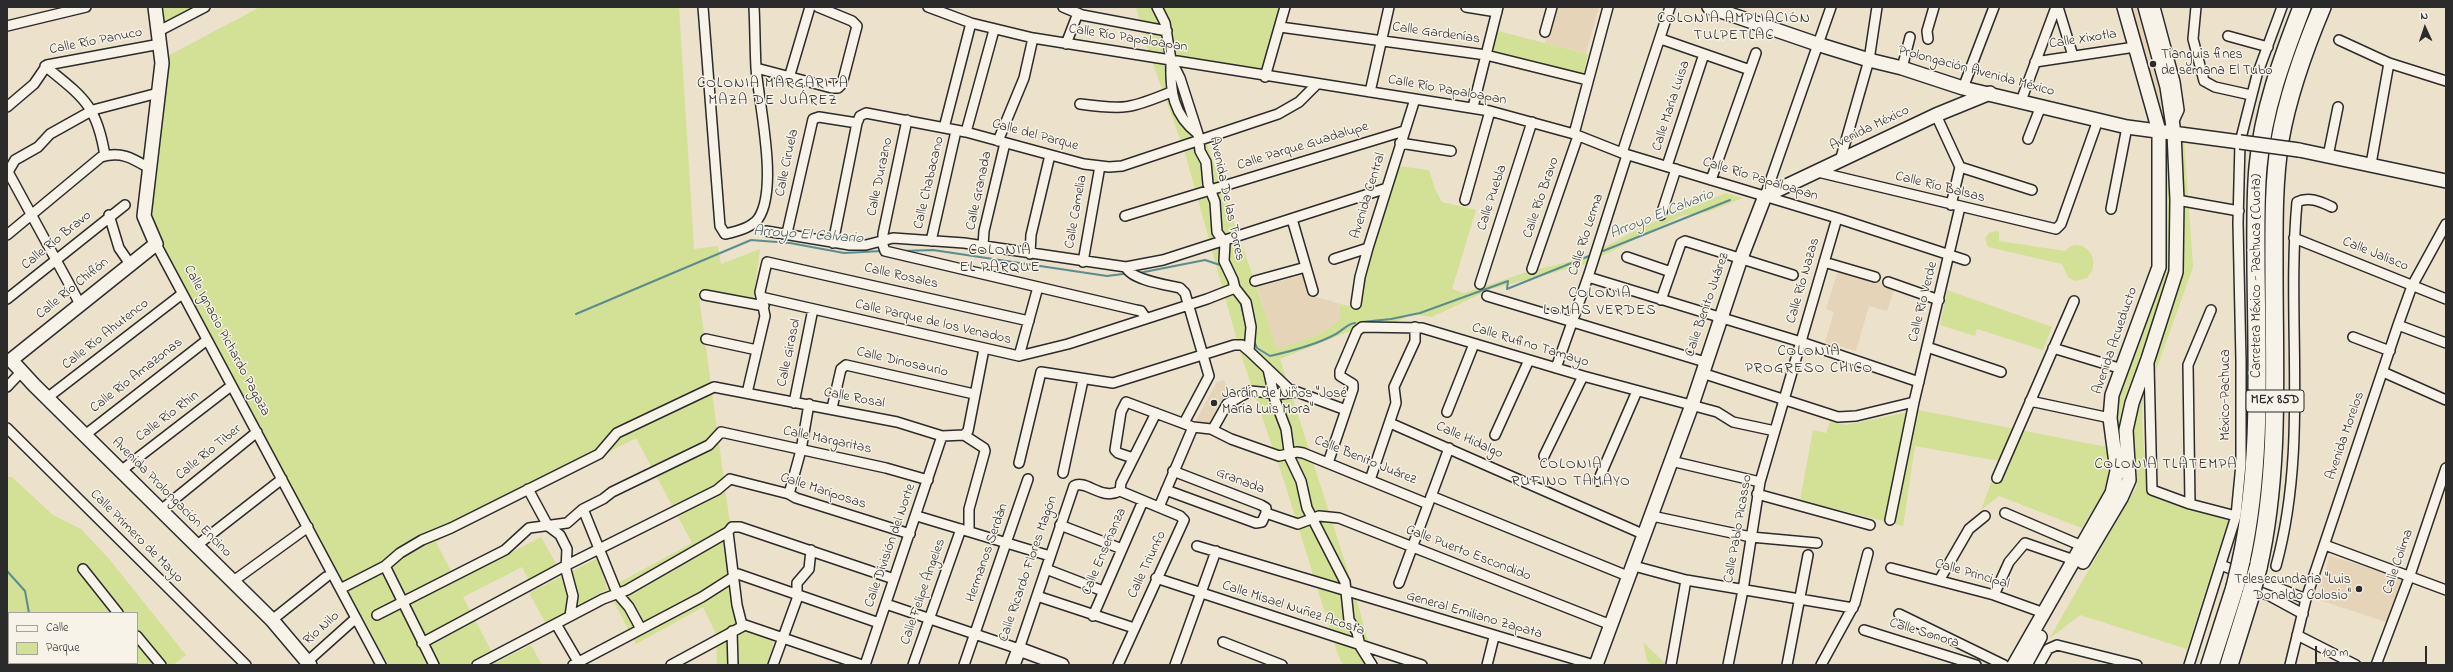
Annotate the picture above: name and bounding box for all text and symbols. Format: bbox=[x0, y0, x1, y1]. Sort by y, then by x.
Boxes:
north arrow bbox=[2405, 8, 2445, 48]
text: N bbox=[2420, 8, 2429, 24]
district label: COLONIA AMPLIACIÓN TULPETLAC bbox=[1657, 11, 1811, 46]
street label: Calle Gardenías bbox=[1391, 20, 1481, 48]
street label: Calle Río Papaloapan bbox=[1067, 21, 1189, 57]
street label: Calle Río Panuco bbox=[48, 25, 144, 59]
street label: Calle Xixotla bbox=[2048, 26, 2118, 54]
street label: Prolongación Avenida México bbox=[1896, 43, 2056, 101]
place label: Tianguis fines de semana El Tubo bbox=[2161, 48, 2273, 80]
street label: Calle María Luisa bbox=[1649, 59, 1695, 153]
marker: Tianguis fines de semana El Tubo bbox=[2148, 59, 2158, 69]
street label: Calle Río Papaloapan bbox=[1386, 72, 1508, 110]
district label: COLONIA MARGARITA MAZA DE JUÁREZ bbox=[697, 76, 849, 111]
street label: Avenida México bbox=[1828, 103, 1912, 155]
street label: Calle del Parque bbox=[990, 116, 1080, 156]
street label: Calle Parque Guadalupe bbox=[1235, 119, 1371, 175]
street label: Calle Ciruela bbox=[773, 128, 803, 198]
street label: Calle Chabacano bbox=[911, 135, 949, 231]
street label: Avenida De las Torres bbox=[1205, 135, 1247, 263]
street label: Calle Durazno bbox=[864, 136, 898, 218]
street label: Calle Granada bbox=[963, 150, 997, 232]
street label: Avenida Central bbox=[1348, 151, 1390, 241]
street label: Calle Río Papaloapan bbox=[1700, 154, 1820, 206]
street label: Calle Río Bravo bbox=[1520, 155, 1564, 241]
street label: Calle Puebla bbox=[1474, 163, 1512, 233]
street label: Calle Río Balsas bbox=[1893, 169, 1987, 207]
street label: Calle Camelia bbox=[1062, 174, 1092, 250]
street label: Carretera México - Pachuca (Cuota) bbox=[2250, 174, 2266, 378]
water label: Arroyo El Calvario bbox=[1608, 186, 1716, 244]
street label: Calle Río Lerma bbox=[1566, 192, 1608, 278]
street label: Calle Río Bravo bbox=[19, 208, 95, 274]
water label: Arroyo El Calvario bbox=[753, 223, 863, 249]
street label: Calle Jalisco bbox=[2340, 234, 2410, 276]
street label: Calle Río Nazas bbox=[1784, 236, 1824, 326]
district label: COLONIA EL PARQUE bbox=[959, 243, 1041, 278]
street label: Calle Benito Juárez bbox=[1682, 251, 1734, 359]
street label: Calle Río Chiflón bbox=[33, 255, 113, 323]
street label: Calle Rosales bbox=[862, 260, 940, 294]
street label: Calle Río Verde bbox=[1906, 260, 1942, 344]
street label: Calle Ignacio Pichardo Pagaza bbox=[179, 263, 273, 419]
street label: Avenida Acueducto bbox=[2090, 285, 2142, 397]
district label: COLONIA LOMAS VERDES bbox=[1543, 286, 1657, 321]
street label: Calle Río Ahutenco bbox=[59, 296, 153, 374]
street label: Calle Parque de los Venados bbox=[853, 297, 1013, 349]
street label: Calle Girasol bbox=[775, 317, 805, 389]
street label: Calle Rufino Tamayo bbox=[1469, 320, 1591, 372]
street label: Calle Río Amazonas bbox=[87, 335, 187, 417]
street label: Calle Dinosaurio bbox=[855, 344, 949, 382]
district label: COLONIA PROGRESO CHICO bbox=[1745, 344, 1873, 379]
street label: México-Pachuca bbox=[2219, 349, 2235, 441]
street label: Calle Rosal bbox=[822, 385, 886, 413]
place label: Jardín de Niños "José María Luis Mora" bbox=[1222, 387, 1347, 420]
street label: Calle Río Rhin bbox=[133, 388, 203, 446]
road number: MEX 85D bbox=[2246, 390, 2304, 412]
street label: Avenida Morelos bbox=[2323, 390, 2369, 482]
marker: Jardín de Niños "José María Luis Mora" bbox=[1209, 398, 1219, 408]
street label: Calle Hidalgo bbox=[1433, 419, 1505, 463]
street label: Calle Río Tiber bbox=[173, 422, 245, 484]
street label: Calle Margaritas bbox=[781, 423, 873, 459]
street label: Calle Benito Juárez bbox=[1311, 433, 1419, 489]
street label: Avenida Prolongación Encino bbox=[108, 435, 234, 561]
district label: COLONIA RUFINO TAMAYO bbox=[1511, 457, 1631, 492]
district label: COLONIA TLATEMPA bbox=[2095, 457, 2237, 475]
street label: Granada bbox=[1213, 465, 1267, 499]
street label: Calle Mariposas bbox=[778, 470, 868, 514]
street label: Calle Pablo Picasso bbox=[1721, 474, 1757, 584]
street label: Calle División del Norte bbox=[862, 482, 920, 610]
street label: Calle Primero de Mayo bbox=[86, 487, 186, 587]
street label: Calle Ricardo Flores Magón bbox=[996, 494, 1062, 644]
street label: Hermanos Serdán bbox=[963, 501, 1013, 605]
street label: Calle Enseñanza bbox=[1079, 506, 1131, 598]
street label: Calle Puerto Escondido bbox=[1403, 522, 1533, 586]
street label: Calle Colima bbox=[2380, 527, 2418, 597]
street label: Calle Triunfo bbox=[1125, 529, 1171, 601]
street label: Calle Felipe Ángeles bbox=[898, 537, 950, 647]
street label: Calle Principal bbox=[1933, 556, 2011, 594]
place label: Telesecundaria "Luis Donaldo Colosio" bbox=[2234, 573, 2351, 606]
street label: Calle Misael Nuñez Acosta bbox=[1220, 578, 1366, 640]
marker: Telesecundaria "Luis Donaldo Colosio" bbox=[2354, 584, 2364, 594]
street label: General Emiliano Zapata bbox=[1404, 589, 1544, 643]
street label: Río Nilo bbox=[301, 608, 343, 650]
legend bbox=[8, 612, 138, 664]
street label: Calle Sonora bbox=[1887, 615, 1961, 653]
text: Calle bbox=[46, 619, 68, 637]
scale bar bbox=[2317, 638, 2429, 664]
text: Parque bbox=[46, 639, 80, 657]
text: 100 m bbox=[2322, 644, 2349, 662]

